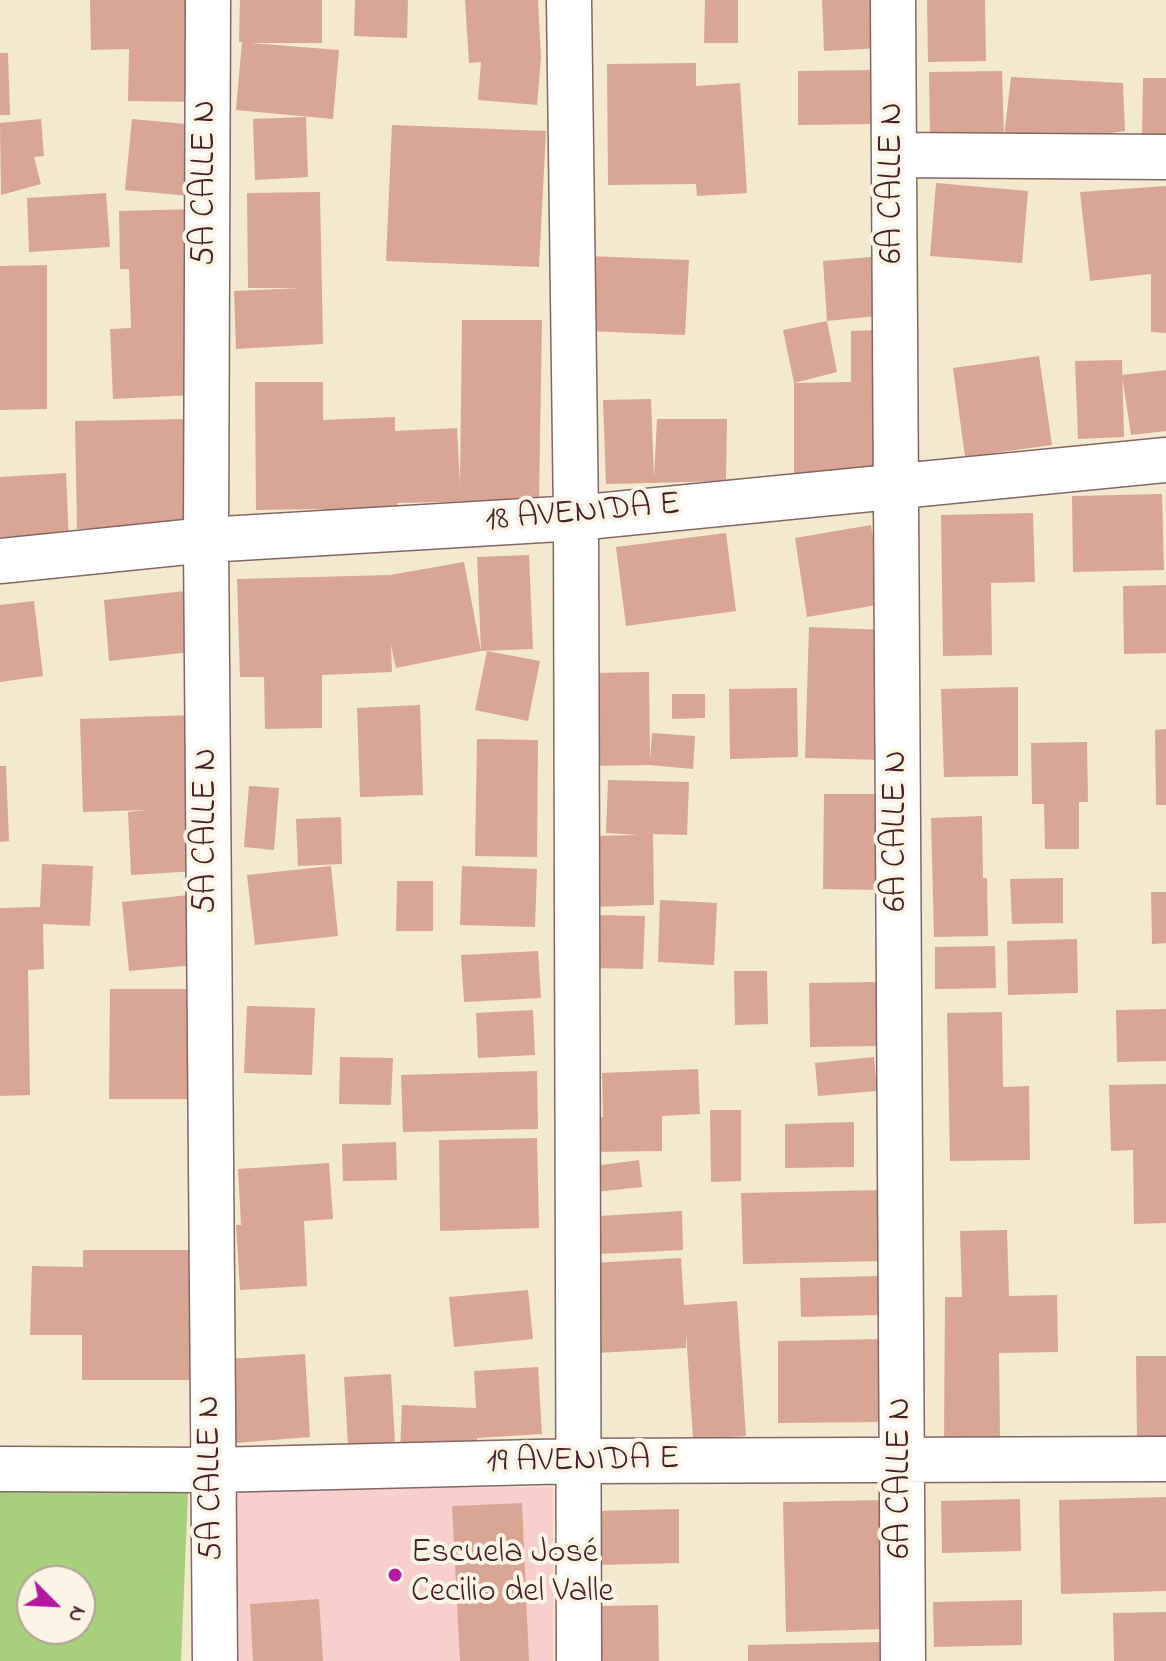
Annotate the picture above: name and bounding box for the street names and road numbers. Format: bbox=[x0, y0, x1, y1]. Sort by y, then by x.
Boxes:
street label: 5A CALLE N bbox=[187, 100, 227, 266]
street label: 6A CALLE N bbox=[874, 102, 914, 264]
street label: 18 AVENIDA E bbox=[484, 486, 682, 544]
street label: 5A CALLE N bbox=[188, 748, 228, 914]
street label: 6A CALLE N bbox=[878, 750, 918, 912]
street label: 5A CALLE N bbox=[191, 1395, 235, 1561]
street label: 6A CALLE N bbox=[882, 1397, 922, 1559]
street label: 19 AVENIDA E bbox=[486, 1441, 680, 1485]

